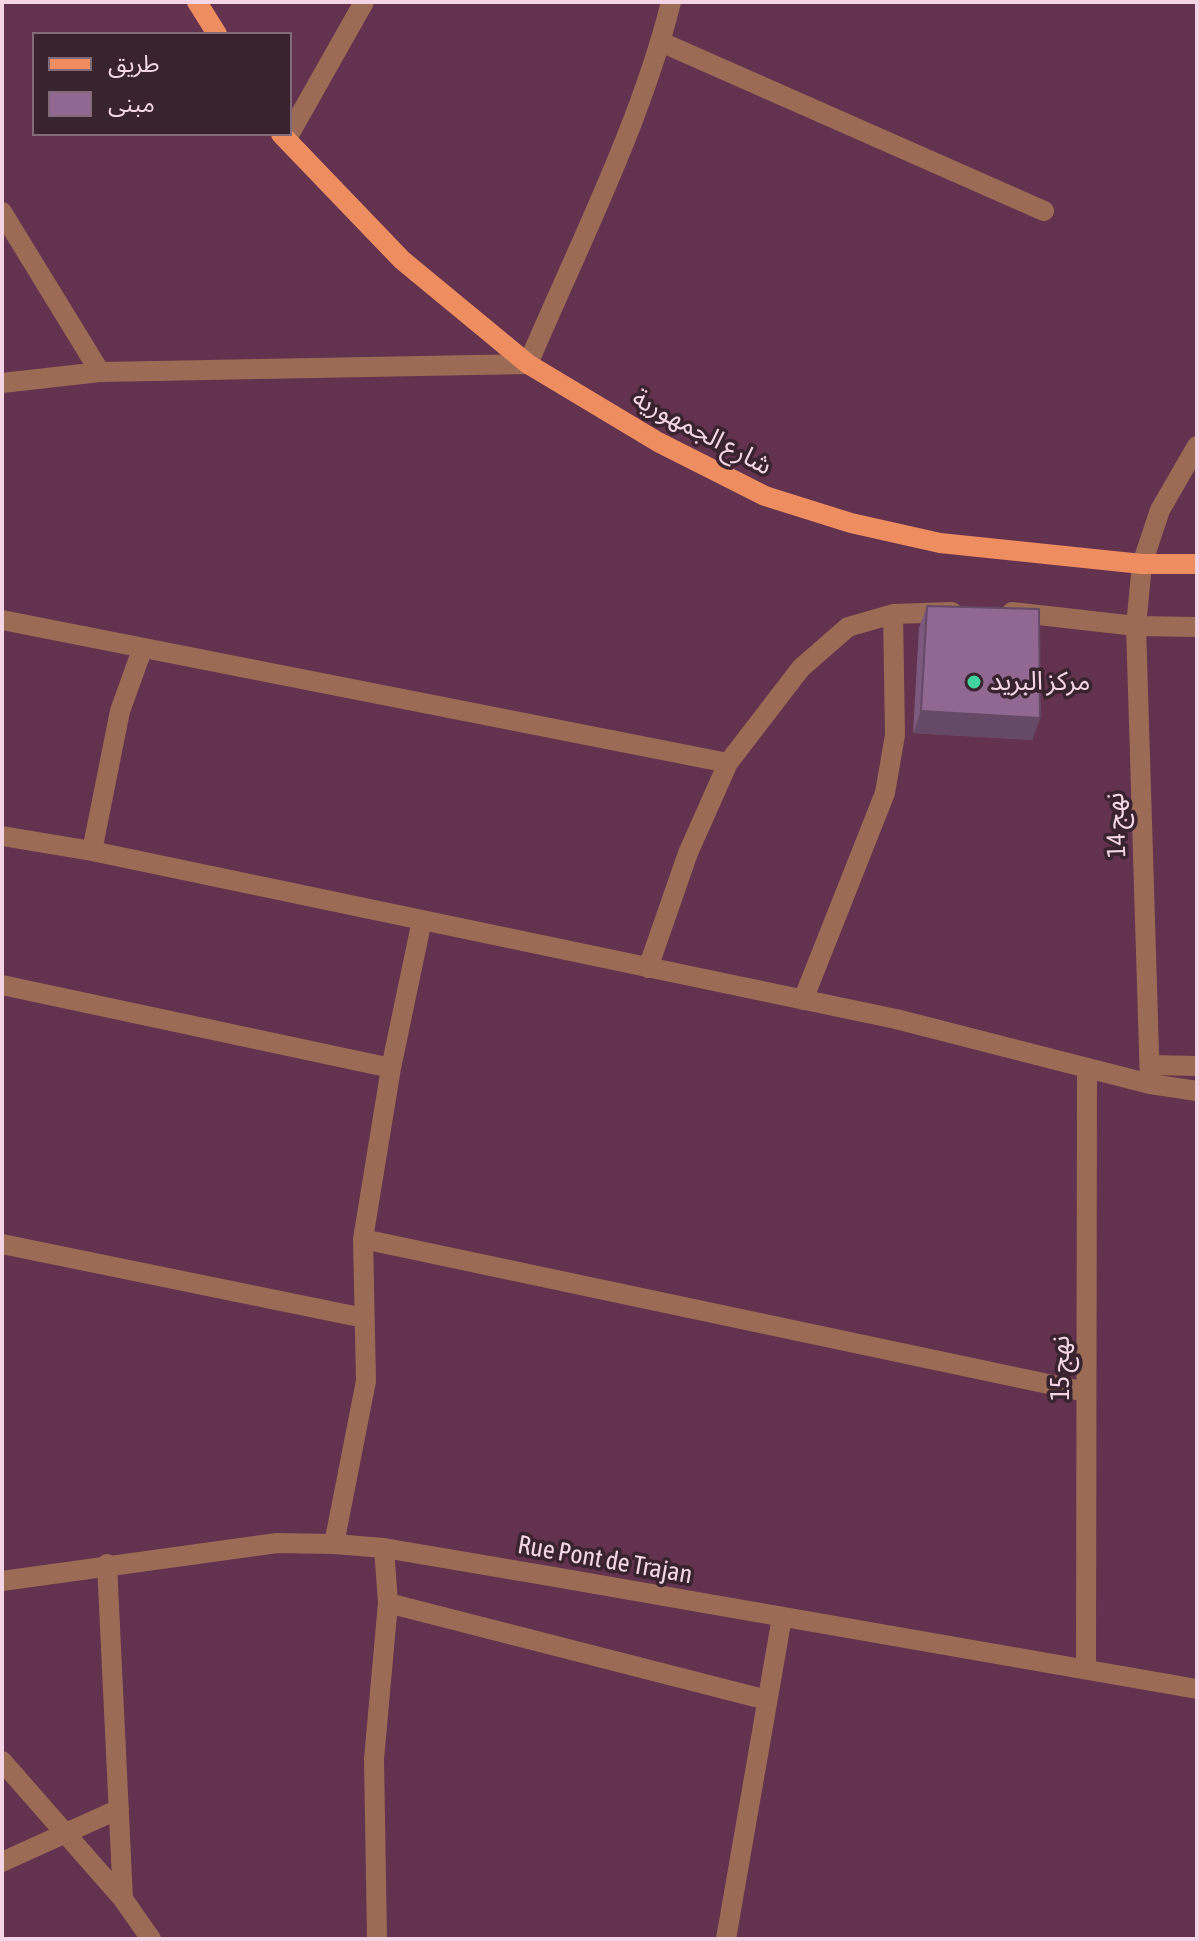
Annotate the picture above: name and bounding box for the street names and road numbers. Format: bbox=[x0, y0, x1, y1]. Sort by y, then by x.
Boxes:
street label: شارع الجمهورية bbox=[627, 382, 777, 482]
street label: نهج 14 bbox=[1099, 792, 1133, 858]
street label: نهج 15 bbox=[1045, 1335, 1077, 1401]
street label: Rue Pont de Trajan bbox=[515, 1529, 695, 1591]

